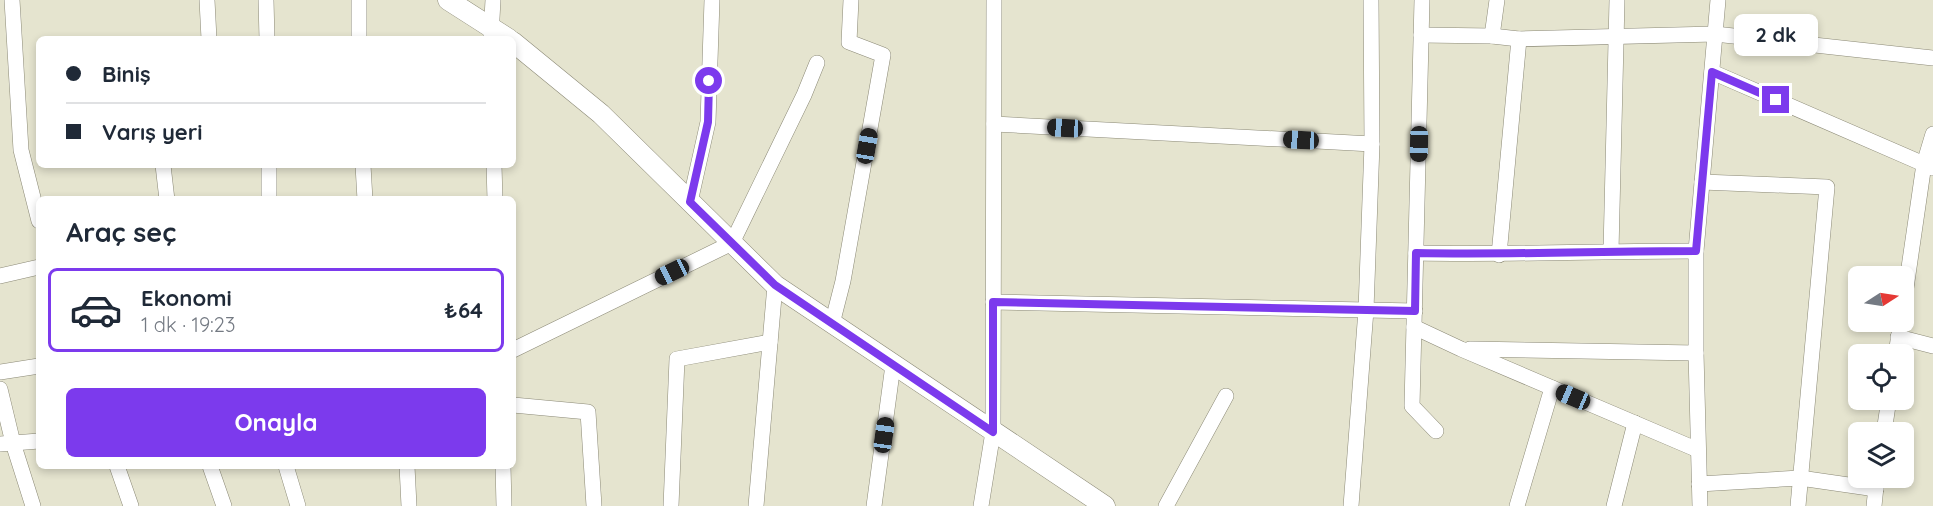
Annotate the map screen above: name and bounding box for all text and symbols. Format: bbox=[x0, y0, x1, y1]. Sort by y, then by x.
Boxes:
callout: 2 dk bbox=[1734, 13, 1818, 55]
text: 2 dk bbox=[1756, 22, 1796, 47]
text: Biniş bbox=[102, 60, 151, 88]
route start bbox=[695, 67, 722, 94]
route end bbox=[1762, 86, 1789, 113]
text: Varış yeri bbox=[102, 118, 202, 146]
car bbox=[1047, 118, 1083, 138]
car bbox=[1410, 126, 1428, 162]
car bbox=[855, 127, 879, 165]
car bbox=[1283, 130, 1319, 150]
text: Araç seç bbox=[66, 215, 176, 249]
car bbox=[652, 256, 692, 288]
north arrow bbox=[1848, 266, 1914, 332]
map controls bbox=[1848, 266, 1914, 488]
icon: car bbox=[69, 283, 123, 337]
text: Ekonomi bbox=[141, 284, 232, 312]
text: ₺64 bbox=[444, 296, 483, 324]
text: 1 dk · 19:23 bbox=[141, 312, 235, 337]
button: locate bbox=[1848, 344, 1914, 410]
car bbox=[1553, 382, 1593, 412]
button: Onayla bbox=[66, 388, 486, 457]
car bbox=[873, 416, 895, 454]
button: layers bbox=[1848, 422, 1914, 488]

